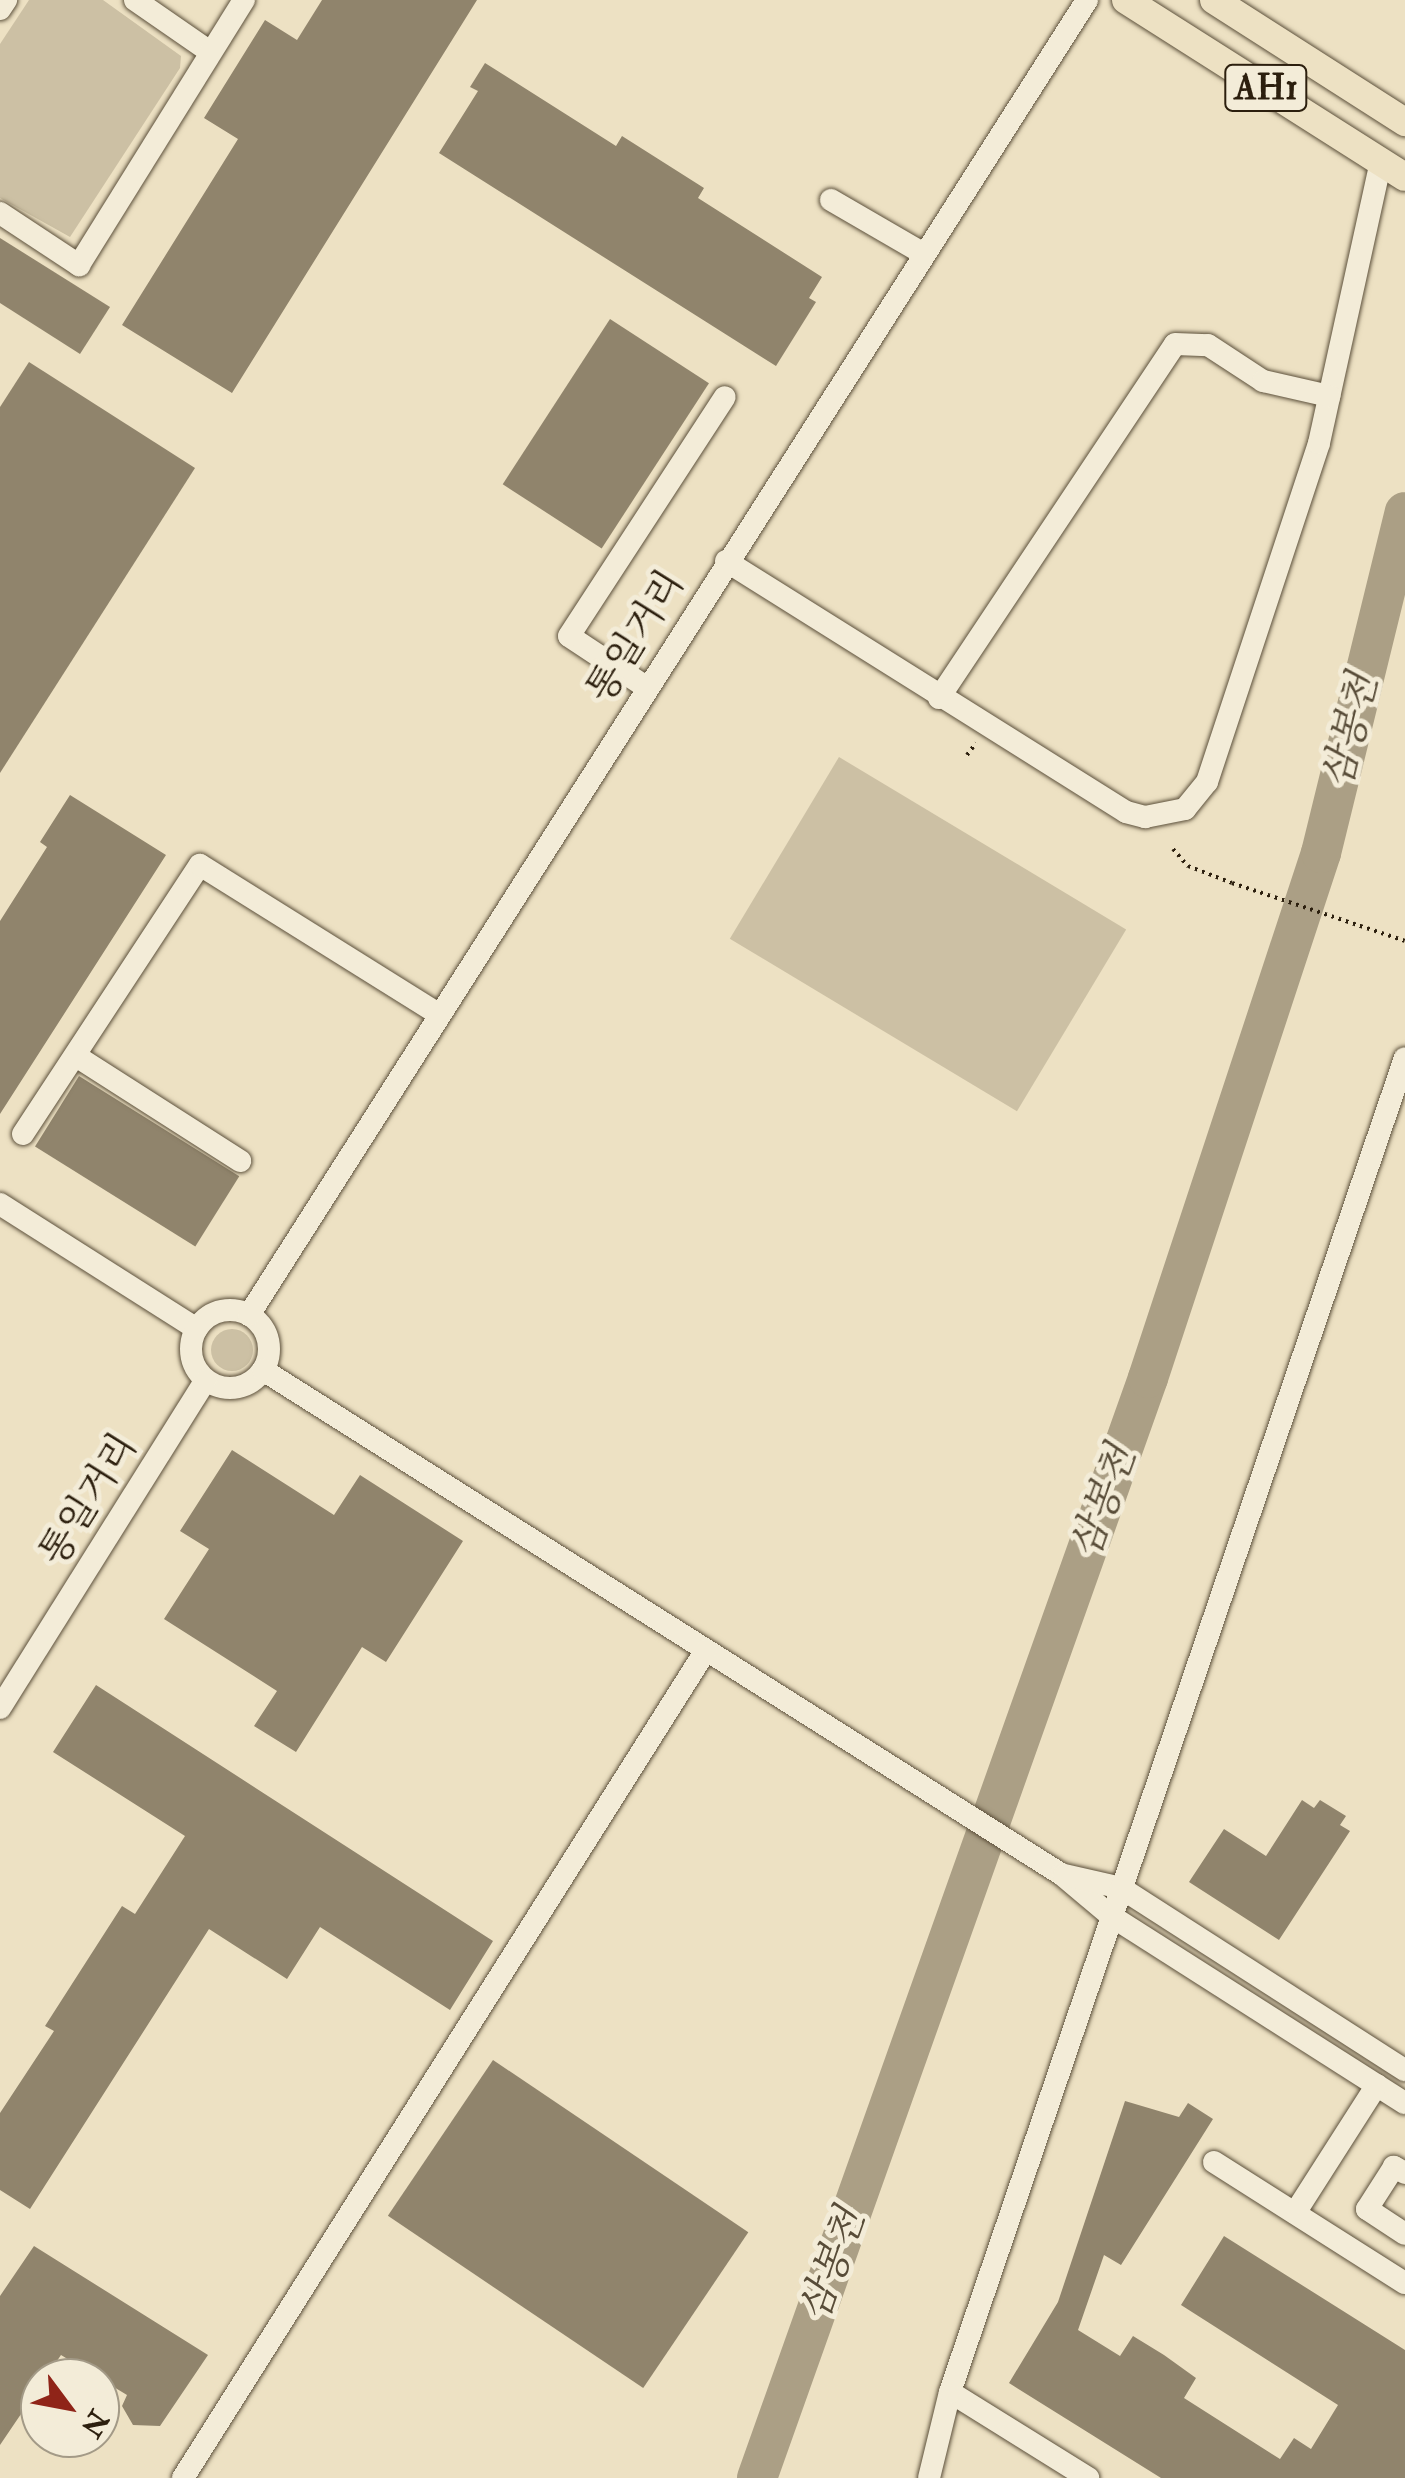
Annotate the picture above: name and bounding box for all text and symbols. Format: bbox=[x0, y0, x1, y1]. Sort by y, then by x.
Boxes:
road number: AH1 bbox=[1224, 58, 1308, 118]
street label: 통일거리 bbox=[578, 563, 694, 711]
water label: 삼봉천 bbox=[1314, 669, 1388, 793]
street label: 통일거리 bbox=[31, 1426, 147, 1574]
water label: 삼봉천 bbox=[1062, 1439, 1146, 1565]
water label: 삼봉천 bbox=[791, 2202, 875, 2328]
north arrow bbox=[20, 2358, 120, 2458]
text: N bbox=[73, 2403, 116, 2443]

